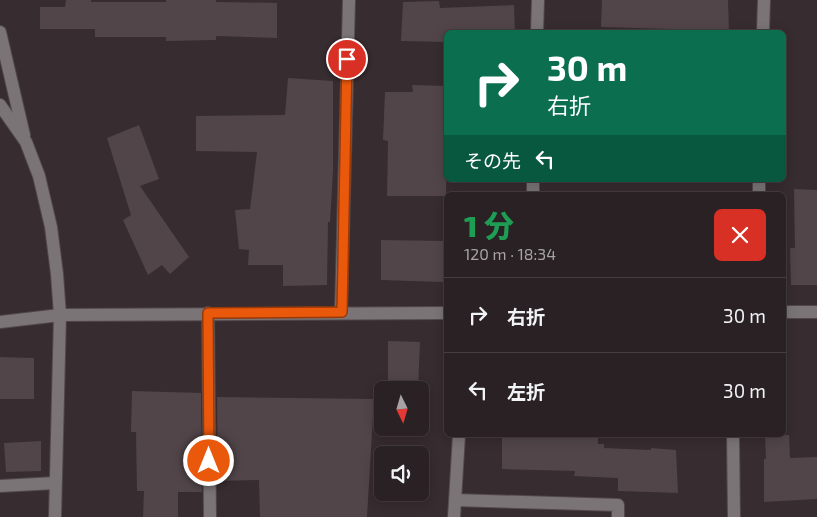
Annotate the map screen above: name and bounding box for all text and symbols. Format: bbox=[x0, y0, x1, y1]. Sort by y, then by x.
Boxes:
pin bbox=[326, 38, 368, 80]
icon: arrive bbox=[333, 45, 361, 73]
text: 30 m bbox=[547, 46, 627, 88]
icon: right bbox=[464, 50, 529, 115]
text: 右折 bbox=[547, 92, 591, 118]
icon: left bbox=[531, 145, 559, 173]
text: その先 bbox=[464, 149, 521, 172]
text: 1 分 bbox=[464, 207, 514, 243]
button: close bbox=[714, 209, 766, 261]
text: 120 m · 18:34 bbox=[464, 244, 556, 263]
icon: right bbox=[464, 301, 492, 329]
text: 30 m bbox=[723, 304, 766, 327]
text: 右折 bbox=[507, 305, 545, 328]
icon: left bbox=[464, 376, 492, 404]
text: 30 m bbox=[723, 379, 766, 402]
text: 左折 bbox=[507, 380, 545, 403]
north arrow bbox=[374, 381, 429, 436]
map controls bbox=[374, 381, 429, 501]
position arrow bbox=[182, 434, 234, 486]
button: sound bbox=[374, 446, 429, 501]

